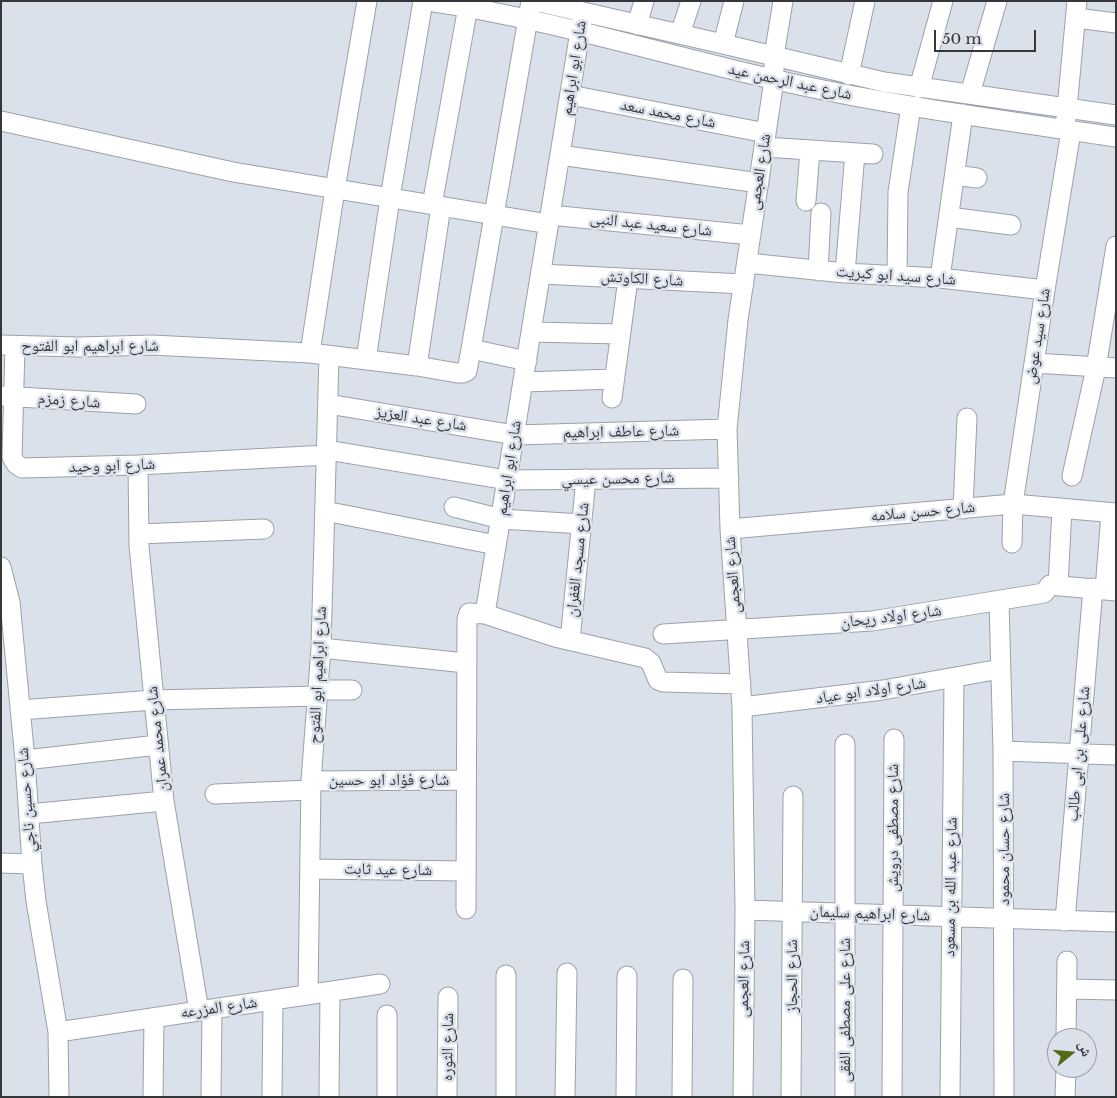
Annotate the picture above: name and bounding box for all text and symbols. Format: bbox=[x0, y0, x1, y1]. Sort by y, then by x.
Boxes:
street label: شارع ابو ابراهيم bbox=[557, 19, 591, 117]
scale bar bbox=[937, 20, 1040, 52]
text: 50 m bbox=[942, 29, 982, 48]
street label: شارع عبد الرحمن عيد bbox=[726, 60, 854, 104]
street label: شارع محمد سعد bbox=[619, 95, 717, 133]
street label: شارع العجمى bbox=[744, 132, 776, 212]
street label: شارع سعيد عبد النبى bbox=[589, 209, 713, 241]
street label: شارع سيد ابو كبريت bbox=[835, 262, 957, 290]
street label: شارع الكاوتش bbox=[600, 267, 684, 291]
street label: شارع سيد عوض bbox=[1021, 287, 1055, 385]
street label: شارع ابراهيم ابو الفتوح bbox=[21, 336, 159, 356]
street label: شارع زمزم bbox=[37, 389, 101, 413]
street label: شارع عبد العزيز bbox=[374, 402, 468, 436]
street label: شارع ابو ابراهيم bbox=[492, 419, 526, 517]
street label: شارع عاطف ابراهيم bbox=[563, 421, 679, 443]
street label: شارع ابو وحيد bbox=[69, 455, 155, 477]
street label: شارع محسن عيسي bbox=[561, 468, 675, 490]
street label: شارع حسن سلامه bbox=[870, 498, 976, 526]
street label: شارع مسجد الغفران bbox=[562, 502, 594, 618]
street label: شارع العجمى bbox=[721, 536, 745, 614]
street label: شارع اولاد ريحان bbox=[839, 601, 943, 633]
street label: شارع ابراهيم ابو الفتوح bbox=[305, 606, 331, 744]
street label: شارع اولاد ابو عياد bbox=[815, 674, 927, 708]
street label: شارع محمد عمران bbox=[143, 685, 173, 793]
street label: شارع على بن ابى طالب bbox=[1064, 686, 1094, 822]
street label: شارع حسين ناجي bbox=[14, 747, 40, 853]
street label: شارع مصطفى درويش bbox=[883, 764, 903, 892]
street label: شارع فؤاد ابو حسين bbox=[329, 770, 449, 790]
street label: شارع حسان محمود bbox=[994, 793, 1014, 905]
street label: شارع عبد الله بن مسعود bbox=[940, 817, 962, 957]
street label: شارع عيد ثابت bbox=[344, 860, 432, 880]
street label: شارع ابراهيم سليمان bbox=[809, 902, 931, 926]
street label: شارع على مصطفى الفقى bbox=[835, 938, 855, 1082]
street label: شارع الحجاز bbox=[782, 939, 802, 1013]
street label: شارع العجمى bbox=[734, 940, 754, 1018]
street label: شارع المزرعه bbox=[180, 993, 258, 1023]
street label: شارع الثوره bbox=[438, 1013, 458, 1081]
north arrow bbox=[1047, 1028, 1097, 1078]
text: ش bbox=[1075, 1039, 1096, 1059]

